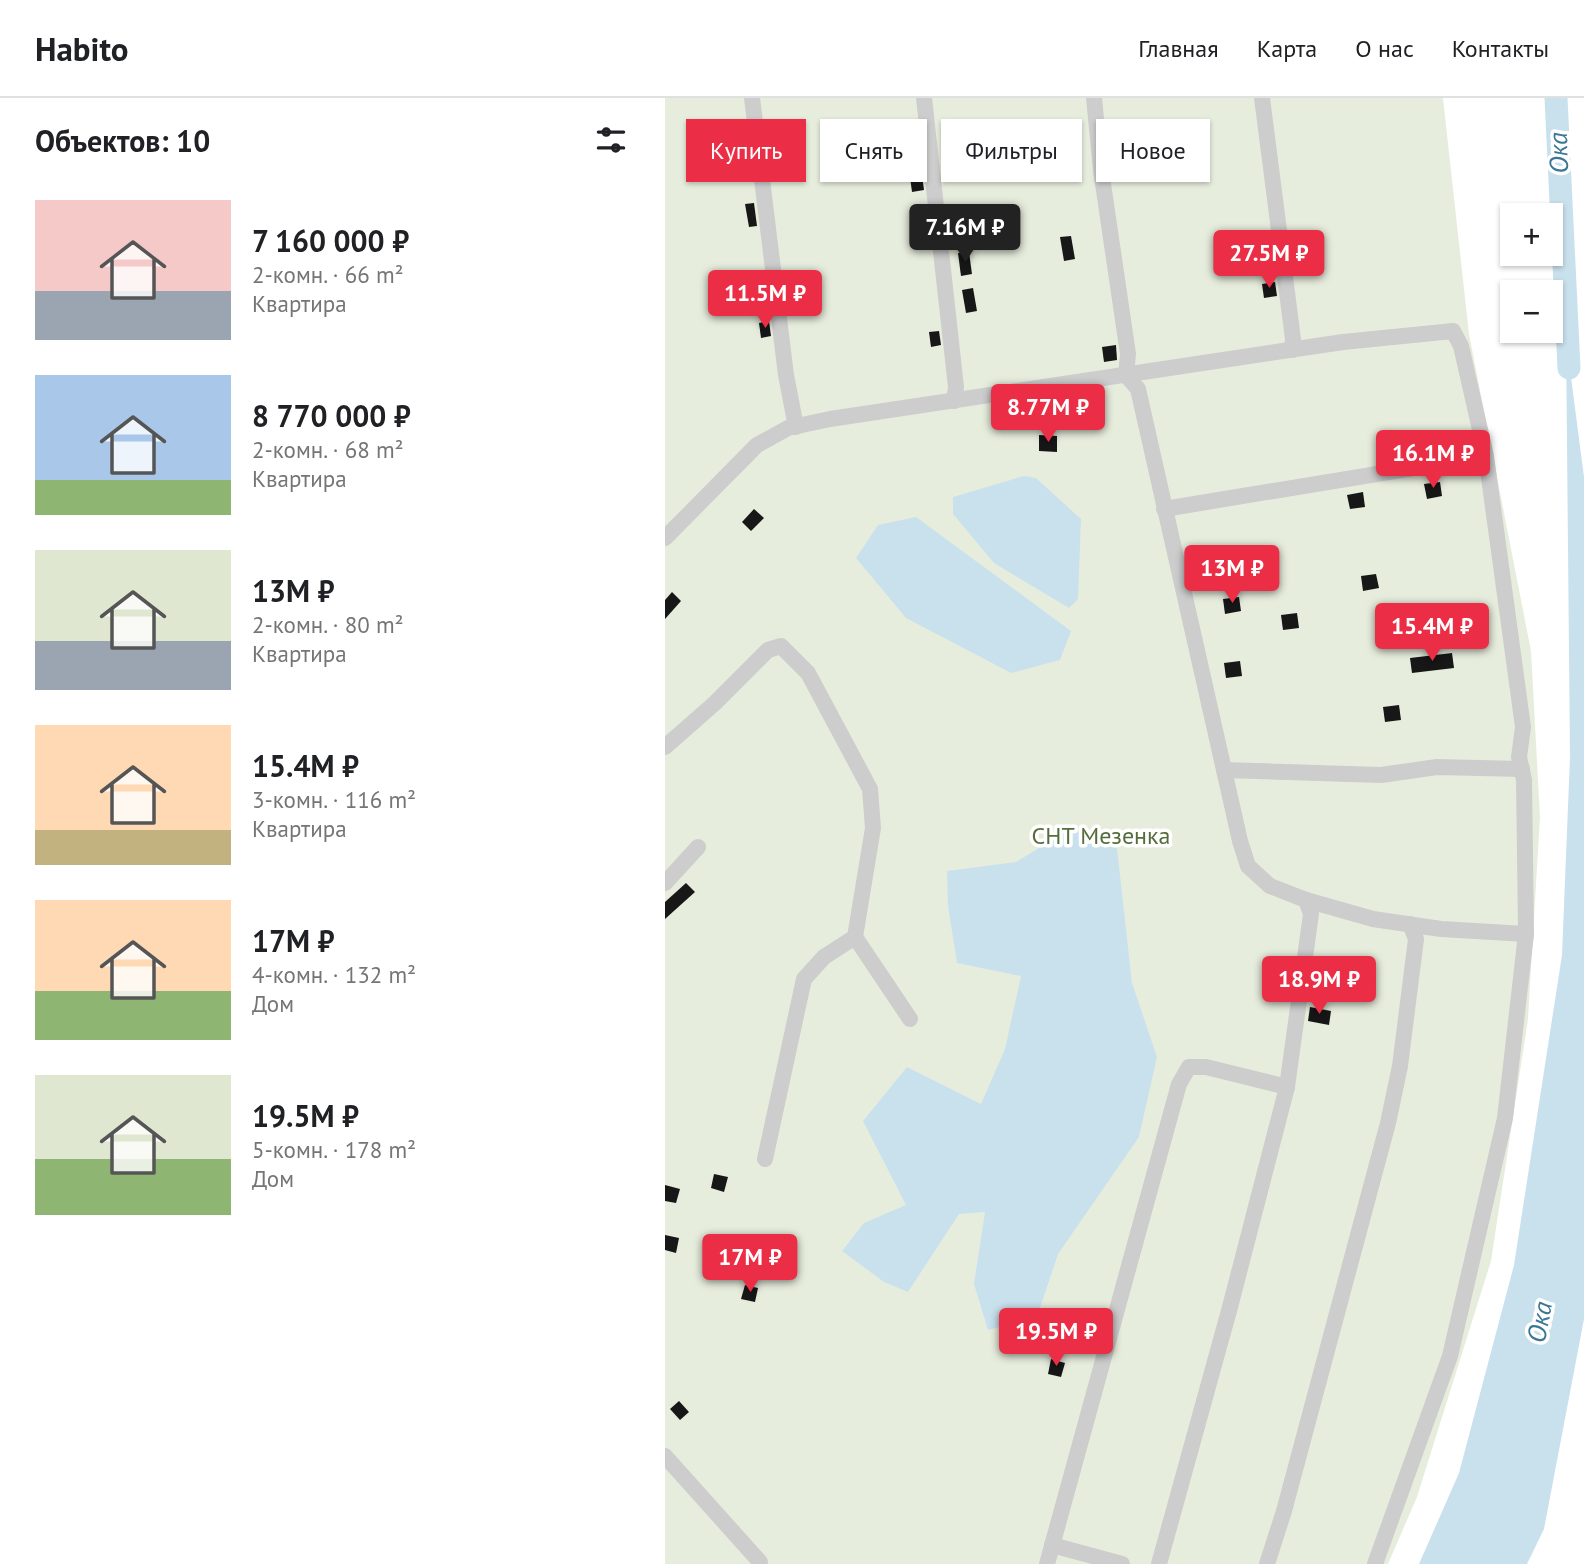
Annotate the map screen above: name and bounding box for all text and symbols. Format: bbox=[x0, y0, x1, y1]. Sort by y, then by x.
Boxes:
text: Habito bbox=[35, 27, 129, 70]
text: Главная bbox=[1138, 33, 1219, 64]
text: Карта bbox=[1257, 33, 1317, 64]
text: О нас bbox=[1355, 33, 1414, 64]
text: Контакты bbox=[1452, 33, 1549, 64]
chip: Купить bbox=[686, 119, 806, 182]
chip: Снять bbox=[820, 119, 927, 182]
chip: Фильтры bbox=[941, 119, 1082, 182]
chip: Новое bbox=[1096, 119, 1210, 182]
text: Объектов: 10 bbox=[35, 121, 210, 160]
icon: filters bbox=[592, 121, 630, 159]
water label: Ока bbox=[1541, 132, 1575, 174]
map controls bbox=[1500, 203, 1563, 343]
button: + bbox=[1500, 203, 1563, 266]
pin: 7.16M ₽ bbox=[900, 204, 1030, 264]
text: 7.16M ₽ bbox=[925, 212, 1005, 241]
text: 7 160 000 ₽ bbox=[252, 221, 409, 260]
icon: home bbox=[91, 228, 175, 312]
pin: 27.5M ₽ bbox=[1204, 230, 1334, 290]
text: 27.5M ₽ bbox=[1229, 238, 1309, 267]
text: 2-комн. · 66 m² bbox=[252, 260, 404, 289]
pin: 11.5M ₽ bbox=[700, 271, 830, 330]
text: 11.5M ₽ bbox=[724, 278, 806, 307]
button: − bbox=[1500, 280, 1563, 343]
text: Квартира bbox=[252, 289, 347, 318]
pin: 8.77M ₽ bbox=[983, 384, 1113, 444]
text: 8.77M ₽ bbox=[1007, 392, 1089, 421]
text: 8 770 000 ₽ bbox=[252, 396, 411, 435]
icon: home bbox=[91, 403, 175, 487]
pin: 16.1M ₽ bbox=[1368, 430, 1498, 490]
text: 2-комн. · 68 m² bbox=[252, 435, 404, 464]
text: 16.1M ₽ bbox=[1392, 438, 1474, 467]
text: Квартира bbox=[252, 464, 347, 493]
pin: 13M ₽ bbox=[1183, 546, 1281, 605]
text: 13M ₽ bbox=[1200, 553, 1264, 582]
text: 13M ₽ bbox=[252, 571, 335, 610]
icon: home bbox=[91, 578, 175, 662]
pin: 15.4M ₽ bbox=[1367, 603, 1497, 663]
text: 2-комн. · 80 m² bbox=[252, 610, 404, 639]
text: 15.4M ₽ bbox=[1391, 611, 1473, 640]
text: Квартира bbox=[252, 639, 347, 668]
text: 15.4M ₽ bbox=[252, 746, 359, 785]
icon: home bbox=[91, 753, 175, 837]
text: 3-комн. · 116 m² bbox=[252, 785, 416, 814]
text: Квартира bbox=[252, 814, 347, 843]
park label: СНТ Мезенка bbox=[1032, 820, 1170, 851]
text: 17M ₽ bbox=[252, 921, 335, 960]
icon: home bbox=[91, 928, 175, 1012]
pin: 18.9M ₽ bbox=[1254, 956, 1384, 1016]
text: 4-комн. · 132 m² bbox=[252, 960, 416, 989]
text: 18.9M ₽ bbox=[1278, 964, 1360, 993]
text: Дом bbox=[252, 989, 294, 1018]
text: 19.5M ₽ bbox=[252, 1096, 359, 1135]
icon: home bbox=[91, 1103, 175, 1187]
text: 5-комн. · 178 m² bbox=[252, 1135, 416, 1164]
text: Дом bbox=[252, 1164, 294, 1193]
pin: 17M ₽ bbox=[701, 1234, 799, 1294]
text: 17M ₽ bbox=[718, 1242, 782, 1271]
water label: Ока bbox=[1519, 1298, 1559, 1345]
pin: 19.5M ₽ bbox=[991, 1308, 1121, 1368]
text: 19.5M ₽ bbox=[1015, 1316, 1097, 1345]

